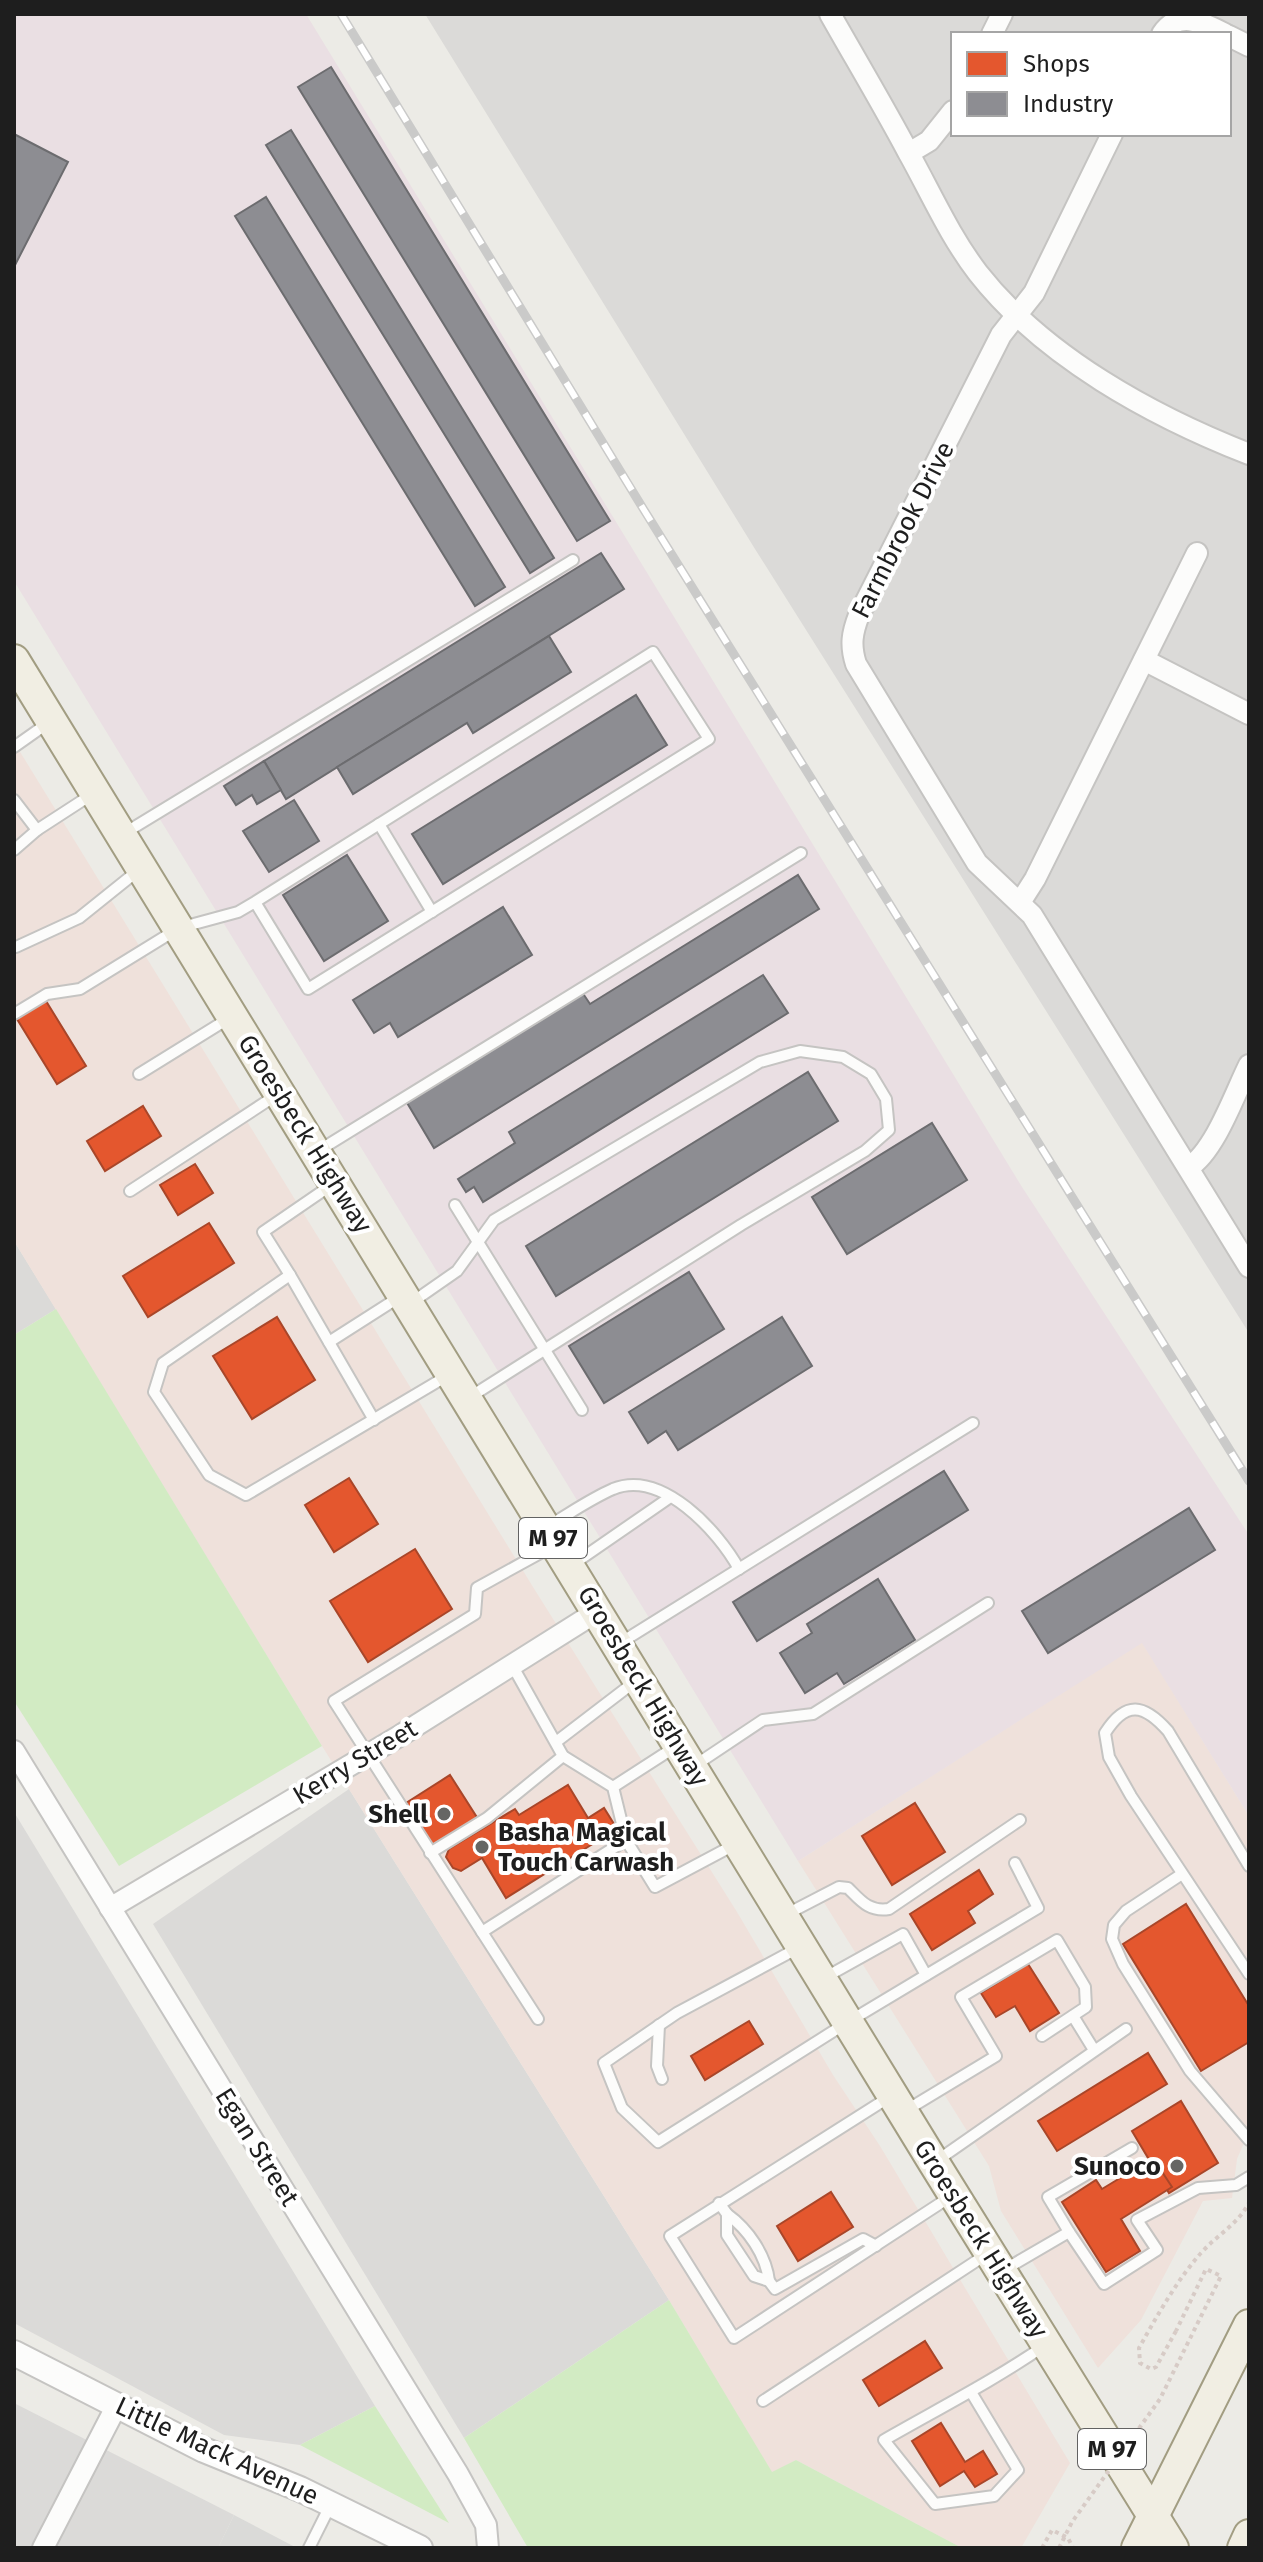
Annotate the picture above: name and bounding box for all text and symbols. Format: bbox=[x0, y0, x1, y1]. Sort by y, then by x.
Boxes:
legend bbox=[951, 32, 1231, 136]
text: Shops bbox=[1023, 50, 1090, 78]
text: Industry bbox=[1023, 90, 1114, 118]
street label: Farmbrook Drive bbox=[845, 437, 961, 623]
street label: Groesbeck Highway bbox=[231, 1029, 379, 1239]
road number: M 97 bbox=[519, 1518, 587, 1558]
street label: Groesbeck Highway bbox=[571, 1580, 715, 1792]
street label: Kerry Street bbox=[287, 1712, 423, 1811]
place label: Shell bbox=[368, 1799, 428, 1830]
marker: Shell bbox=[435, 1805, 453, 1823]
place label: Basha Magical Touch Carwash bbox=[498, 1817, 674, 1878]
marker: Basha Magical Touch Carwash bbox=[473, 1838, 491, 1856]
street label: Egan Street bbox=[209, 2082, 306, 2212]
street label: Groesbeck Highway bbox=[907, 2134, 1055, 2344]
place label: Sunoco bbox=[1074, 2151, 1161, 2182]
marker: Sunoco bbox=[1168, 2157, 1186, 2175]
street label: Little Mack Avenue bbox=[110, 2390, 324, 2512]
road number: M 97 bbox=[1078, 2429, 1146, 2469]

